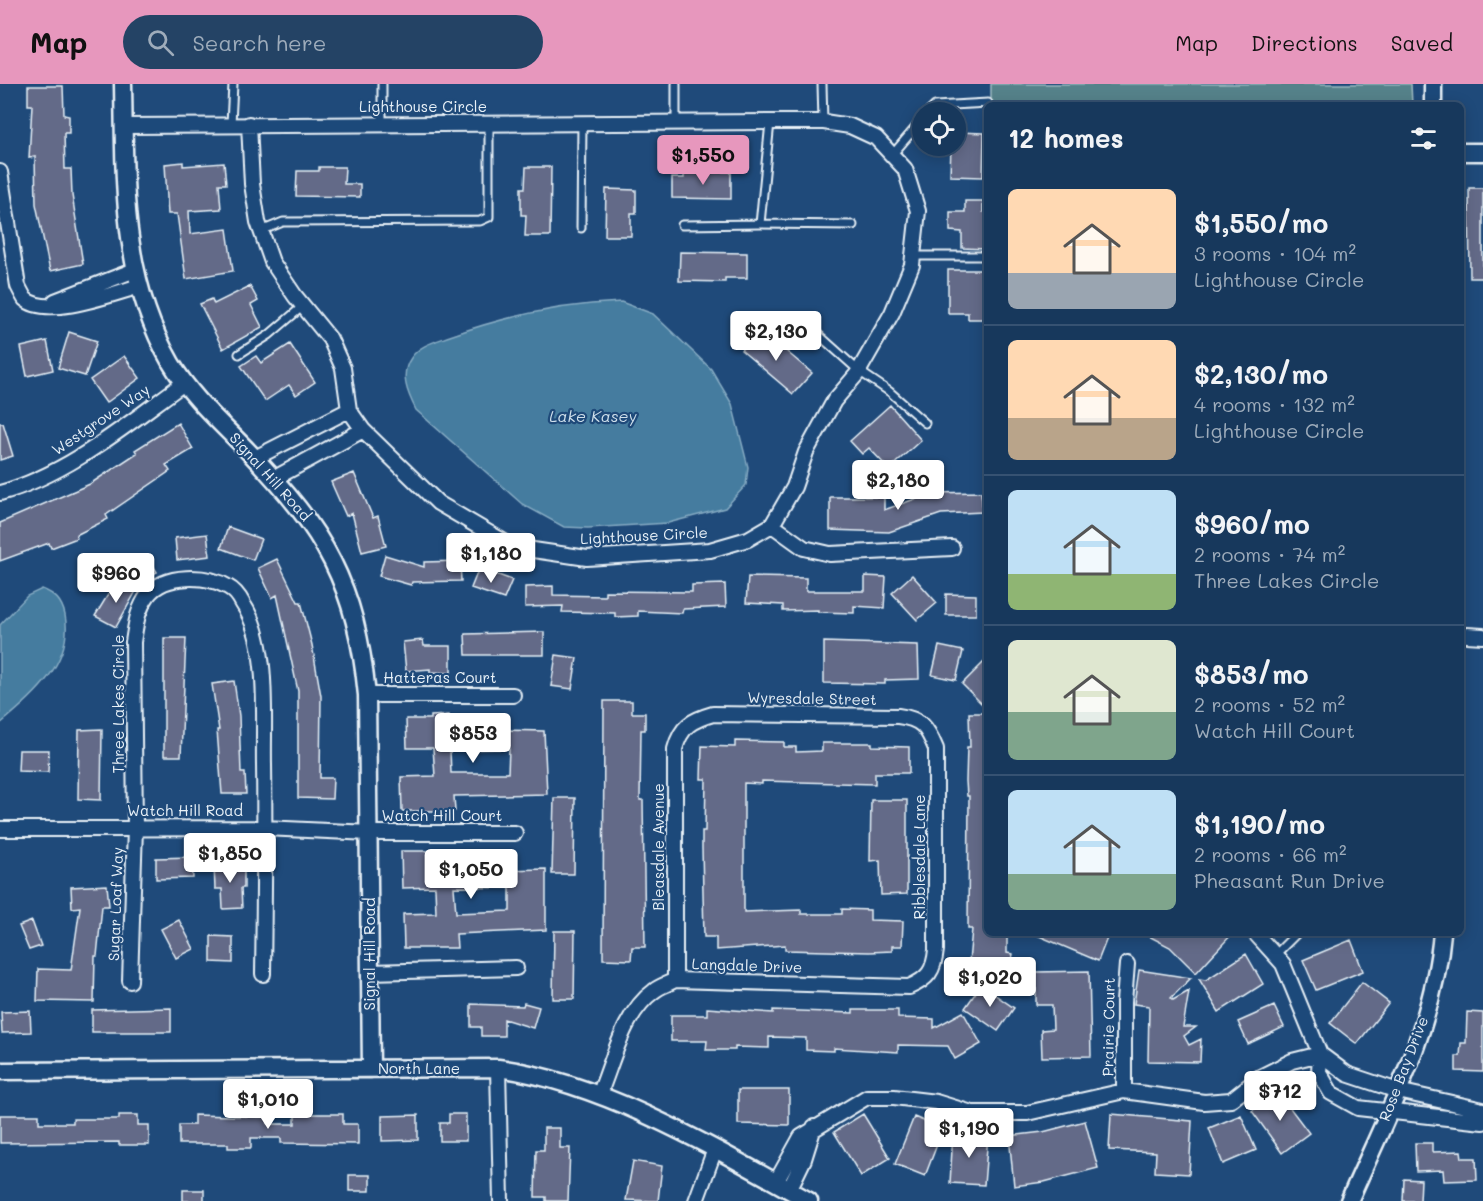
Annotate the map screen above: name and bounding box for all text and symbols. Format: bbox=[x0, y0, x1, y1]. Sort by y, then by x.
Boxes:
search box bbox=[123, 15, 543, 69]
text: Map bbox=[30, 24, 87, 60]
icon: search bbox=[144, 26, 177, 59]
text: Search here bbox=[192, 28, 326, 57]
text: Map bbox=[1175, 29, 1218, 56]
text: Directions bbox=[1251, 29, 1358, 56]
text: Saved bbox=[1391, 29, 1453, 56]
street label: Lighthouse Circle bbox=[359, 96, 487, 116]
map controls bbox=[912, 102, 966, 156]
button: locate bbox=[912, 102, 966, 156]
text: 12 homes bbox=[1008, 121, 1124, 155]
icon: filters bbox=[1407, 122, 1440, 155]
pin: $1,550 bbox=[654, 135, 752, 186]
text: $1,550 bbox=[671, 141, 735, 167]
text: $1,550/mo bbox=[1194, 206, 1328, 240]
icon: home bbox=[1056, 213, 1128, 285]
text: 3 rooms · 104 m² bbox=[1194, 240, 1356, 266]
text: Lighthouse Circle bbox=[1194, 266, 1365, 292]
pin: $2,130 bbox=[727, 311, 825, 362]
text: $2,130 bbox=[744, 317, 808, 343]
text: $2,130/mo bbox=[1194, 357, 1328, 391]
icon: home bbox=[1056, 364, 1128, 436]
street label: Westgrove Way bbox=[48, 379, 153, 459]
text: 4 rooms · 132 m² bbox=[1194, 391, 1355, 417]
water label: Lake Kasey bbox=[549, 405, 637, 426]
text: Lighthouse Circle bbox=[1194, 417, 1365, 443]
street label: Signal Hill Road bbox=[226, 428, 316, 525]
pin: $2,180 bbox=[849, 460, 947, 511]
text: $2,180 bbox=[866, 466, 930, 492]
text: $960/mo bbox=[1194, 507, 1310, 541]
icon: home bbox=[1056, 514, 1128, 586]
street label: Lighthouse Circle bbox=[580, 522, 708, 548]
pin: $1,180 bbox=[442, 533, 540, 584]
text: $1,180 bbox=[460, 539, 522, 565]
text: 2 rooms · 74 m² bbox=[1194, 541, 1345, 567]
pin: $960 bbox=[80, 553, 152, 604]
text: $960 bbox=[91, 559, 141, 585]
text: Three Lakes Circle bbox=[1194, 567, 1379, 593]
street label: Three Lakes Circle bbox=[108, 635, 128, 774]
text: $853/mo bbox=[1194, 657, 1309, 691]
icon: home bbox=[1056, 664, 1128, 736]
street label: Hatteras Court bbox=[383, 667, 497, 687]
street label: Wyresdale Street bbox=[747, 687, 877, 709]
text: 2 rooms · 52 m² bbox=[1194, 691, 1345, 717]
pin: $853 bbox=[437, 713, 509, 764]
text: Watch Hill Court bbox=[1194, 717, 1355, 743]
text: $853 bbox=[449, 719, 497, 745]
street label: Bleasdale Avenue bbox=[648, 783, 668, 911]
street label: Ribblesdale Lane bbox=[909, 794, 929, 920]
street label: Watch Hill Road bbox=[127, 800, 243, 820]
street label: Watch Hill Court bbox=[382, 805, 502, 825]
text: $1,190/mo bbox=[1194, 807, 1325, 841]
icon: home bbox=[1056, 814, 1128, 886]
pin: $1,850 bbox=[181, 833, 279, 884]
text: $1,850 bbox=[198, 839, 262, 865]
text: 2 rooms · 66 m² bbox=[1194, 841, 1347, 867]
street label: Sugar Loaf Way bbox=[103, 846, 127, 961]
pin: $1,050 bbox=[422, 849, 520, 900]
text: $1,050 bbox=[439, 855, 503, 881]
text: Pheasant Run Drive bbox=[1194, 867, 1385, 893]
street label: Signal Hill Road bbox=[359, 898, 379, 1010]
street label: Langdale Drive bbox=[691, 953, 803, 977]
pin: $1,020 bbox=[941, 957, 1039, 1008]
text: $1,020 bbox=[958, 963, 1022, 989]
street label: Prairie Court bbox=[1097, 977, 1119, 1077]
street label: Rose Bay Drive bbox=[1374, 1013, 1432, 1124]
street label: North Lane bbox=[378, 1058, 460, 1078]
pin: $712 bbox=[1244, 1071, 1316, 1122]
text: $712 bbox=[1258, 1077, 1302, 1103]
pin: $1,010 bbox=[219, 1079, 317, 1130]
text: $1,010 bbox=[237, 1085, 299, 1111]
pin: $1,190 bbox=[920, 1108, 1018, 1159]
text: $1,190 bbox=[938, 1114, 1000, 1140]

